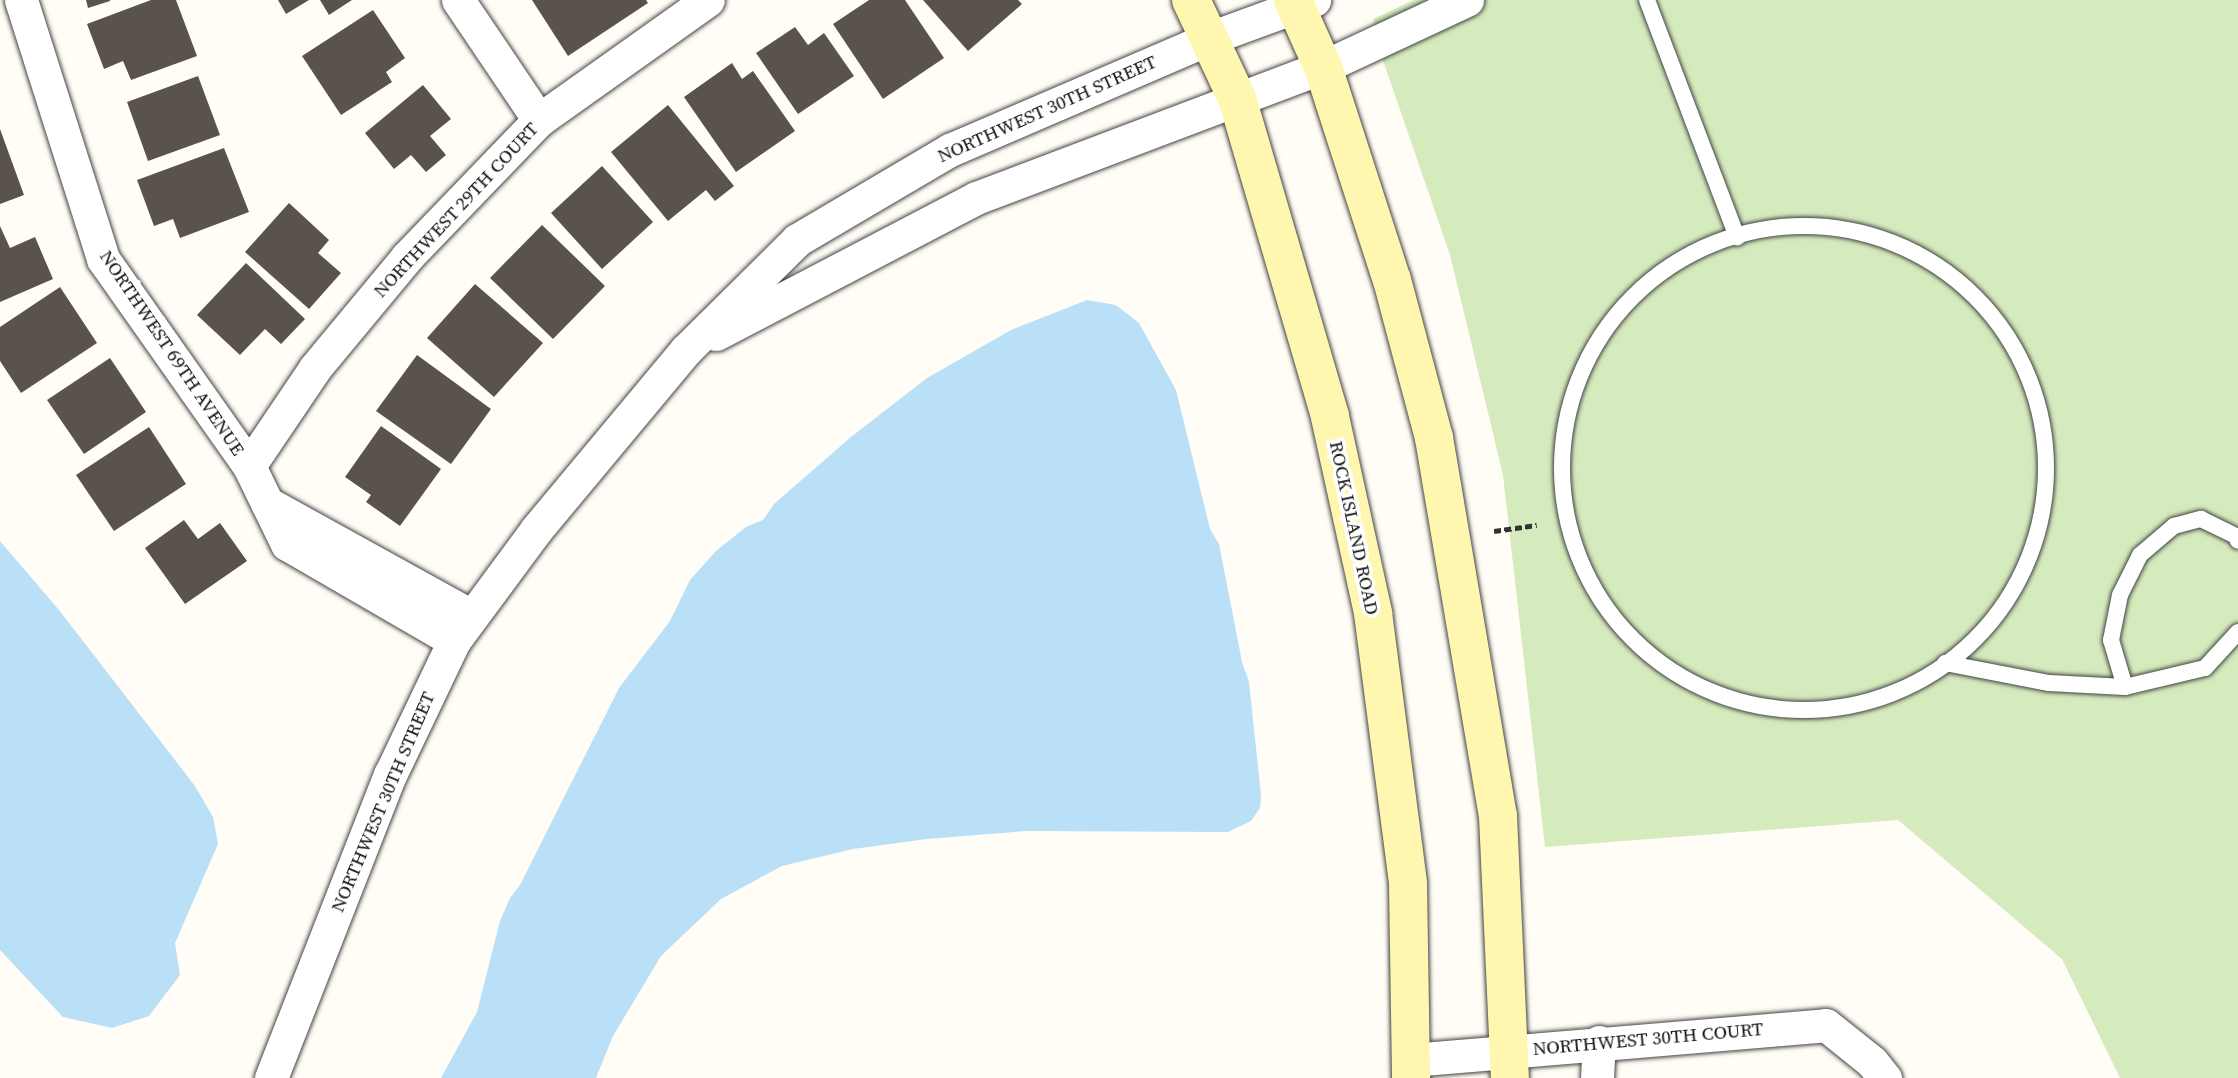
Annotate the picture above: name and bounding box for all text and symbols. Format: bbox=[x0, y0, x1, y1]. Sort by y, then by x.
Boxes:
street label: NORTHWEST 30TH STREET bbox=[934, 50, 1160, 168]
street label: NORTHWEST 29TH COURT bbox=[369, 118, 543, 302]
street label: NORTHWEST 69TH AVENUE bbox=[95, 246, 249, 460]
street label: ROCK ISLAND ROAD bbox=[1324, 439, 1384, 617]
street label: NORTHWEST 30TH STREET bbox=[326, 688, 440, 916]
street label: NORTHWEST 30TH COURT bbox=[1532, 1018, 1764, 1060]

